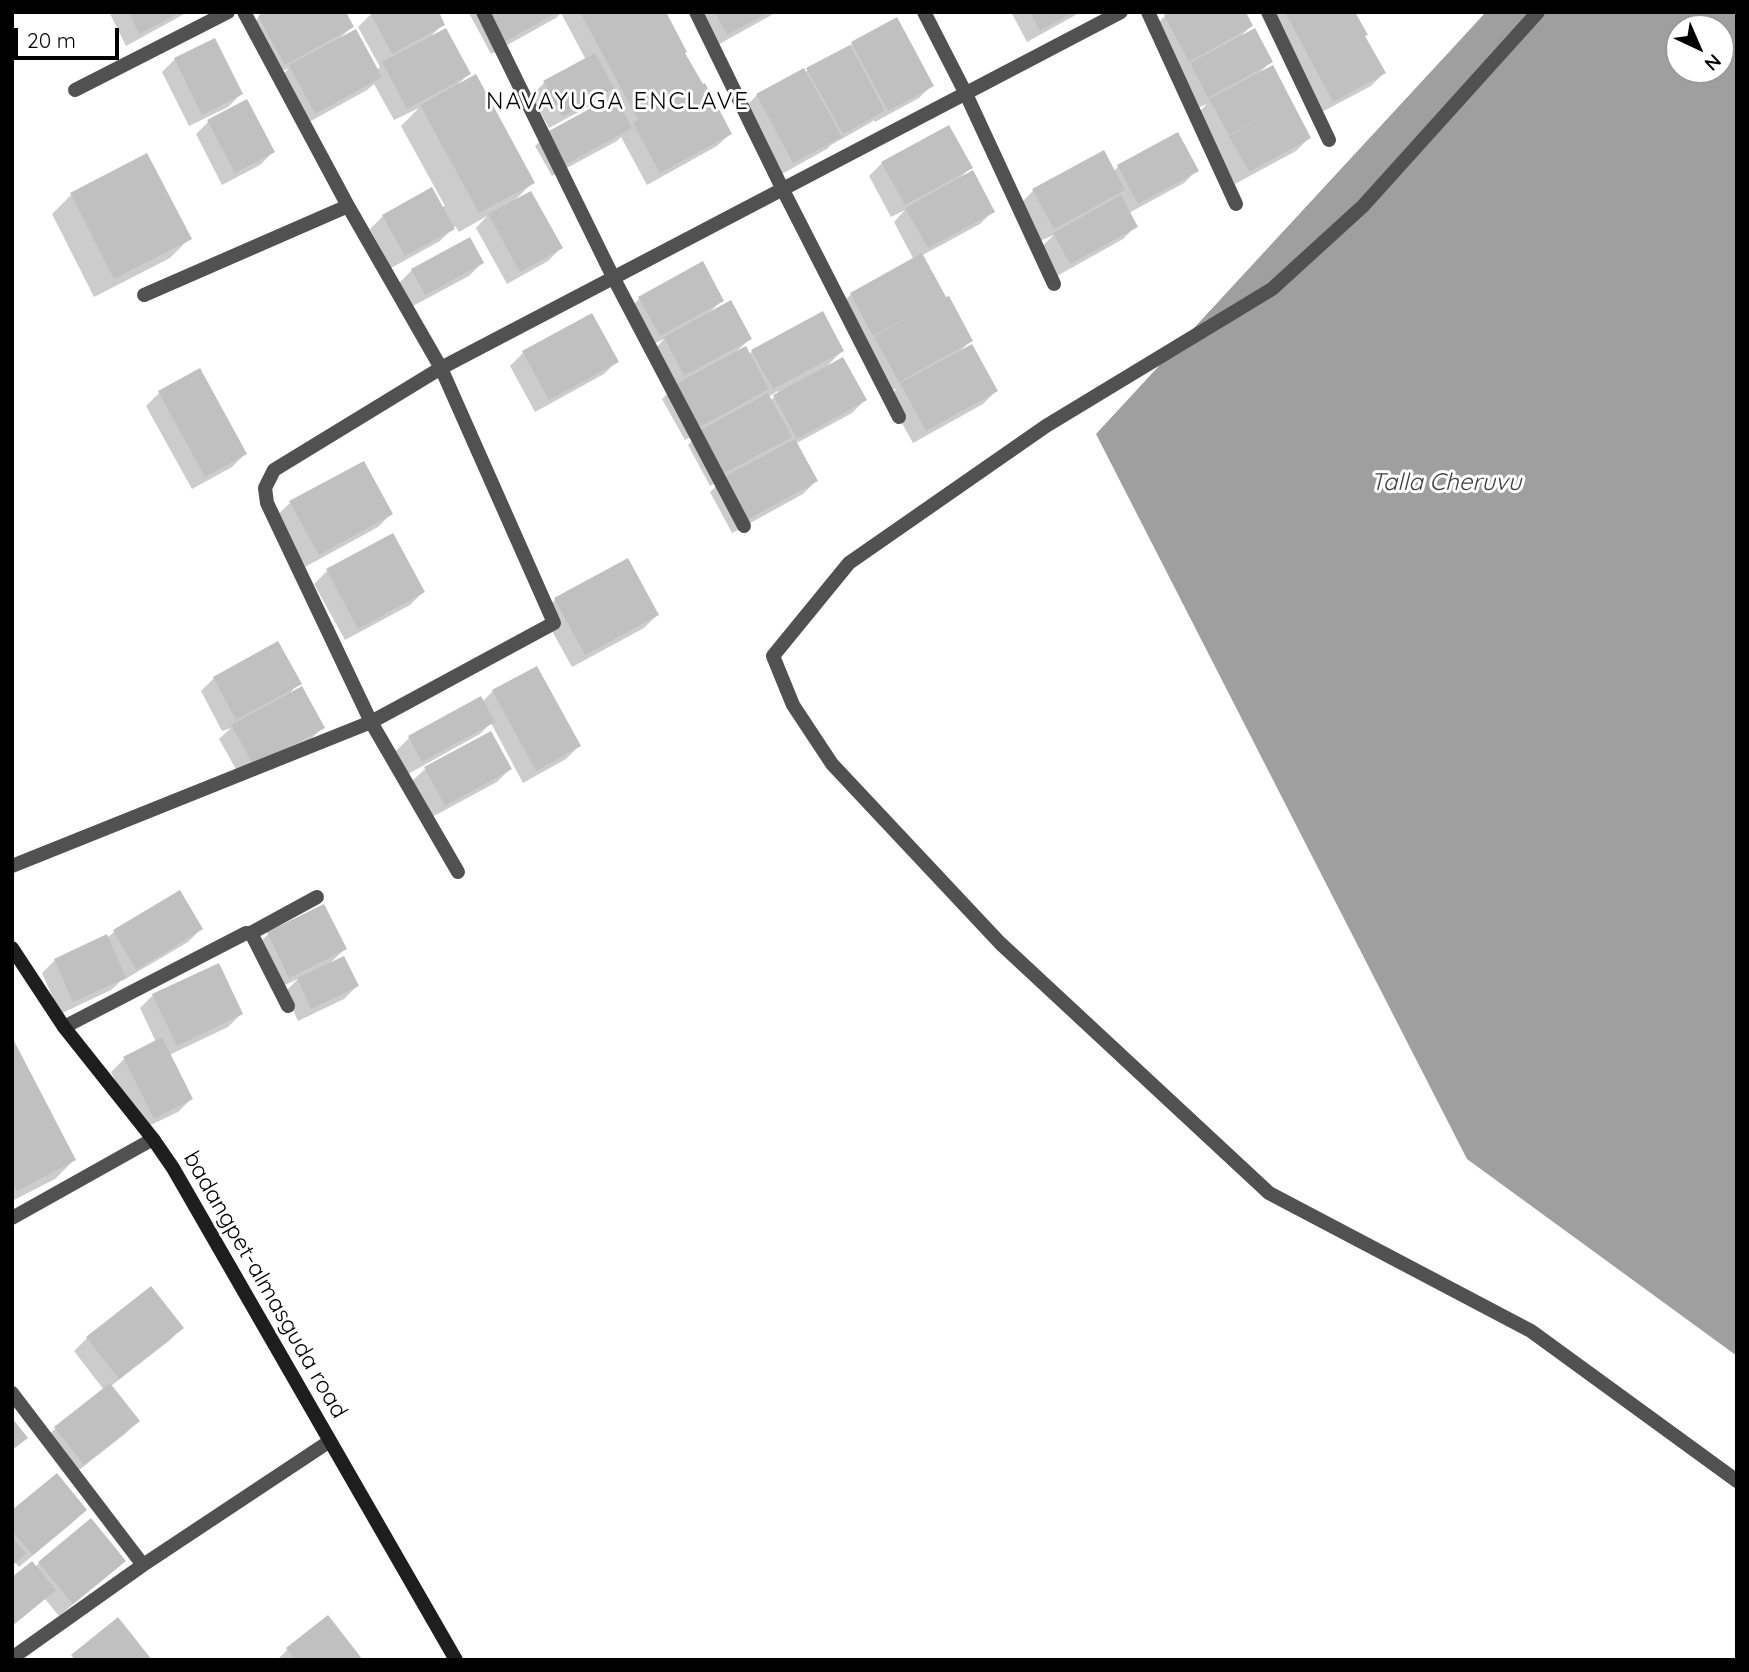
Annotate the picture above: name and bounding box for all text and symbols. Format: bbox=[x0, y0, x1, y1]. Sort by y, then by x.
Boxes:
scale bar bbox=[18, 14, 122, 58]
north arrow bbox=[1665, 14, 1735, 84]
text: 20 m bbox=[27, 27, 76, 53]
text: N bbox=[1700, 49, 1727, 76]
district label: NAVAYUGA ENCLAVE bbox=[488, 88, 748, 116]
water label: Talla Cheruvu bbox=[1371, 469, 1521, 497]
street label: badangpet-almasguda road bbox=[177, 1147, 353, 1423]

